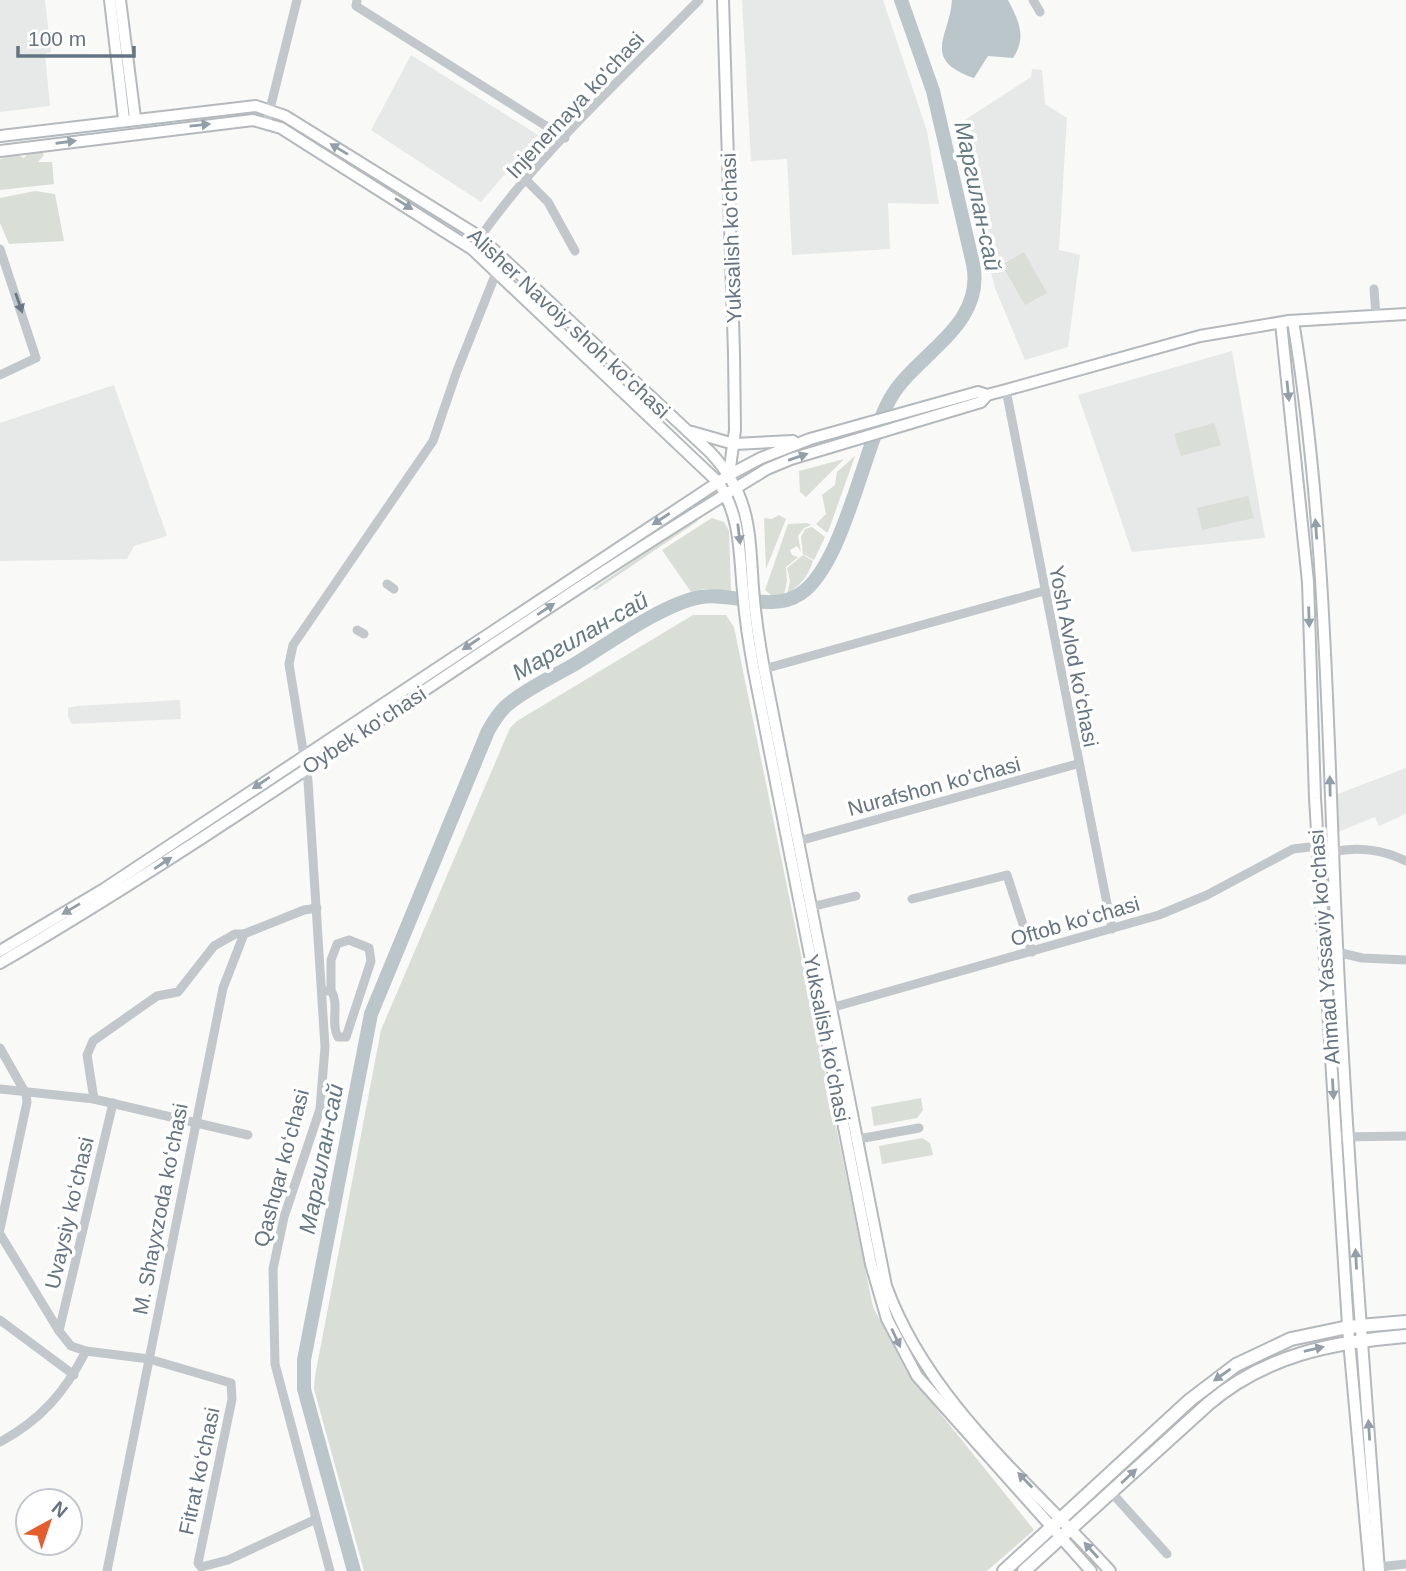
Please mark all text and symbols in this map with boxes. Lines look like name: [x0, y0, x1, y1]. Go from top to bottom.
scale bar: [18, 14, 133, 58]
text: 100 m: [28, 27, 86, 50]
street label: Injenernaya ko'chasi: [502, 27, 648, 183]
one-way arrow: [189, 119, 211, 130]
water label: Маргилан-сай: [949, 119, 1007, 273]
one-way arrow: [55, 136, 77, 147]
one-way arrow: [330, 142, 349, 155]
street label: Yuksalish koʻchasi: [717, 152, 745, 324]
one-way arrow: [395, 198, 414, 211]
street label: Alisher Navoiy shoh koʻchasi: [463, 223, 675, 423]
one-way arrow: [14, 293, 24, 314]
one-way arrow: [1282, 380, 1293, 402]
one-way arrow: [787, 451, 808, 462]
one-way arrow: [651, 513, 671, 526]
one-way arrow: [1310, 518, 1321, 540]
one-way arrow: [733, 523, 744, 545]
street label: Yosh Avlod koʻchasi: [1045, 563, 1103, 749]
water label: Маргилан-сай: [508, 587, 653, 685]
one-way arrow: [537, 603, 556, 616]
one-way arrow: [1303, 606, 1314, 628]
one-way arrow: [462, 637, 480, 651]
street label: Oybek ko‘chasi: [298, 682, 430, 778]
street label: Nurafshon ko'chasi: [845, 752, 1023, 820]
one-way arrow: [1324, 775, 1336, 797]
one-way arrow: [252, 776, 270, 790]
street label: Ahmad Yassaviy ko'chasi: [1304, 829, 1344, 1065]
one-way arrow: [154, 856, 172, 870]
street label: Oftob koʻchasi: [1008, 892, 1142, 950]
one-way arrow: [62, 902, 81, 915]
street label: Yuksalish koʻchasi: [799, 952, 855, 1124]
one-way arrow: [1328, 1078, 1339, 1100]
water label: Маргилан-сай: [294, 1082, 348, 1236]
street label: Qashqar koʻchasi: [249, 1087, 313, 1249]
street label: M. Shayxzoda koʻchasi: [128, 1101, 192, 1317]
street label: Uvaysiy koʻchasi: [40, 1135, 98, 1291]
one-way arrow: [1350, 1248, 1361, 1270]
one-way arrow: [890, 1328, 902, 1348]
one-way arrow: [1303, 1343, 1325, 1354]
one-way arrow: [1213, 1368, 1231, 1382]
street label: Fitrat koʻchasi: [174, 1405, 224, 1537]
one-way arrow: [1364, 1418, 1375, 1440]
one-way arrow: [1120, 1468, 1138, 1484]
one-way arrow: [1017, 1472, 1033, 1489]
north arrow: [14, 1487, 84, 1557]
text: N: [48, 1497, 72, 1522]
one-way arrow: [1083, 1541, 1099, 1559]

